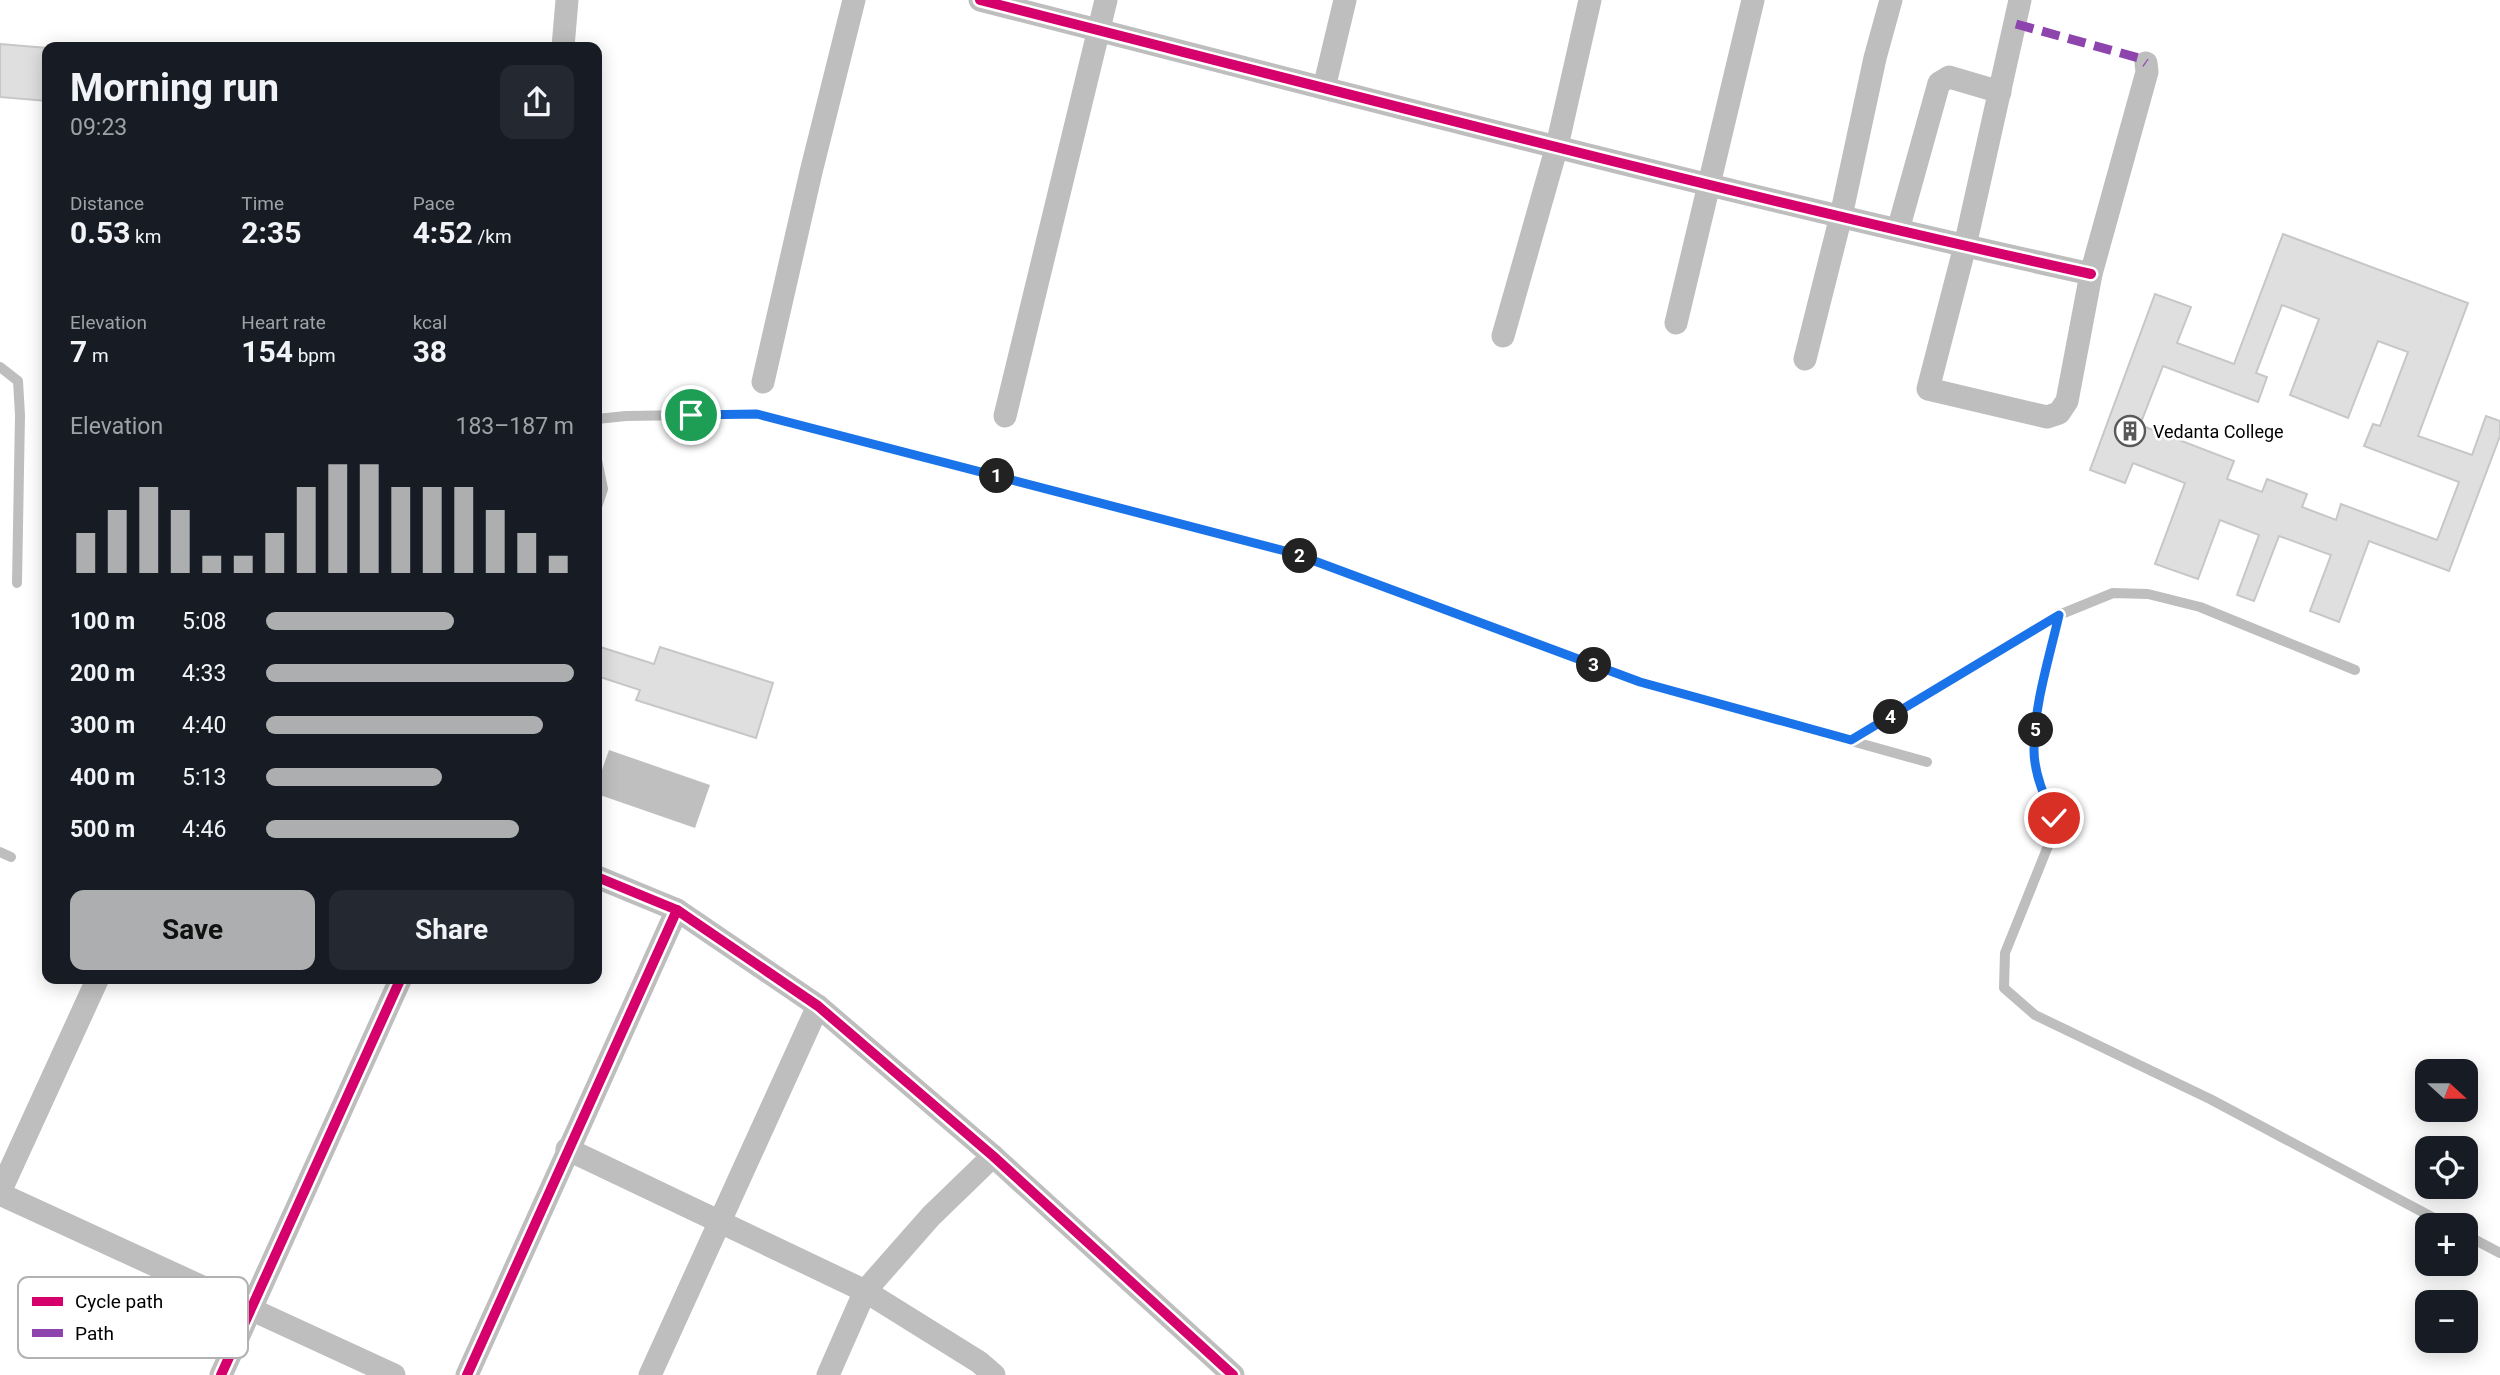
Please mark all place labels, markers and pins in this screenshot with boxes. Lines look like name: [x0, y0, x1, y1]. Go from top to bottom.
pin: [661, 385, 721, 445]
building icon: Vedanta College: [2113, 414, 2147, 448]
place label: Vedanta College: [2153, 421, 2284, 442]
pin: 1: [979, 458, 1014, 494]
pin: 2: [1282, 538, 1318, 574]
pin: 3: [1576, 648, 1612, 682]
pin: 4: [1874, 700, 1909, 734]
pin: 5: [2018, 712, 2054, 748]
pin: [2024, 788, 2084, 848]

